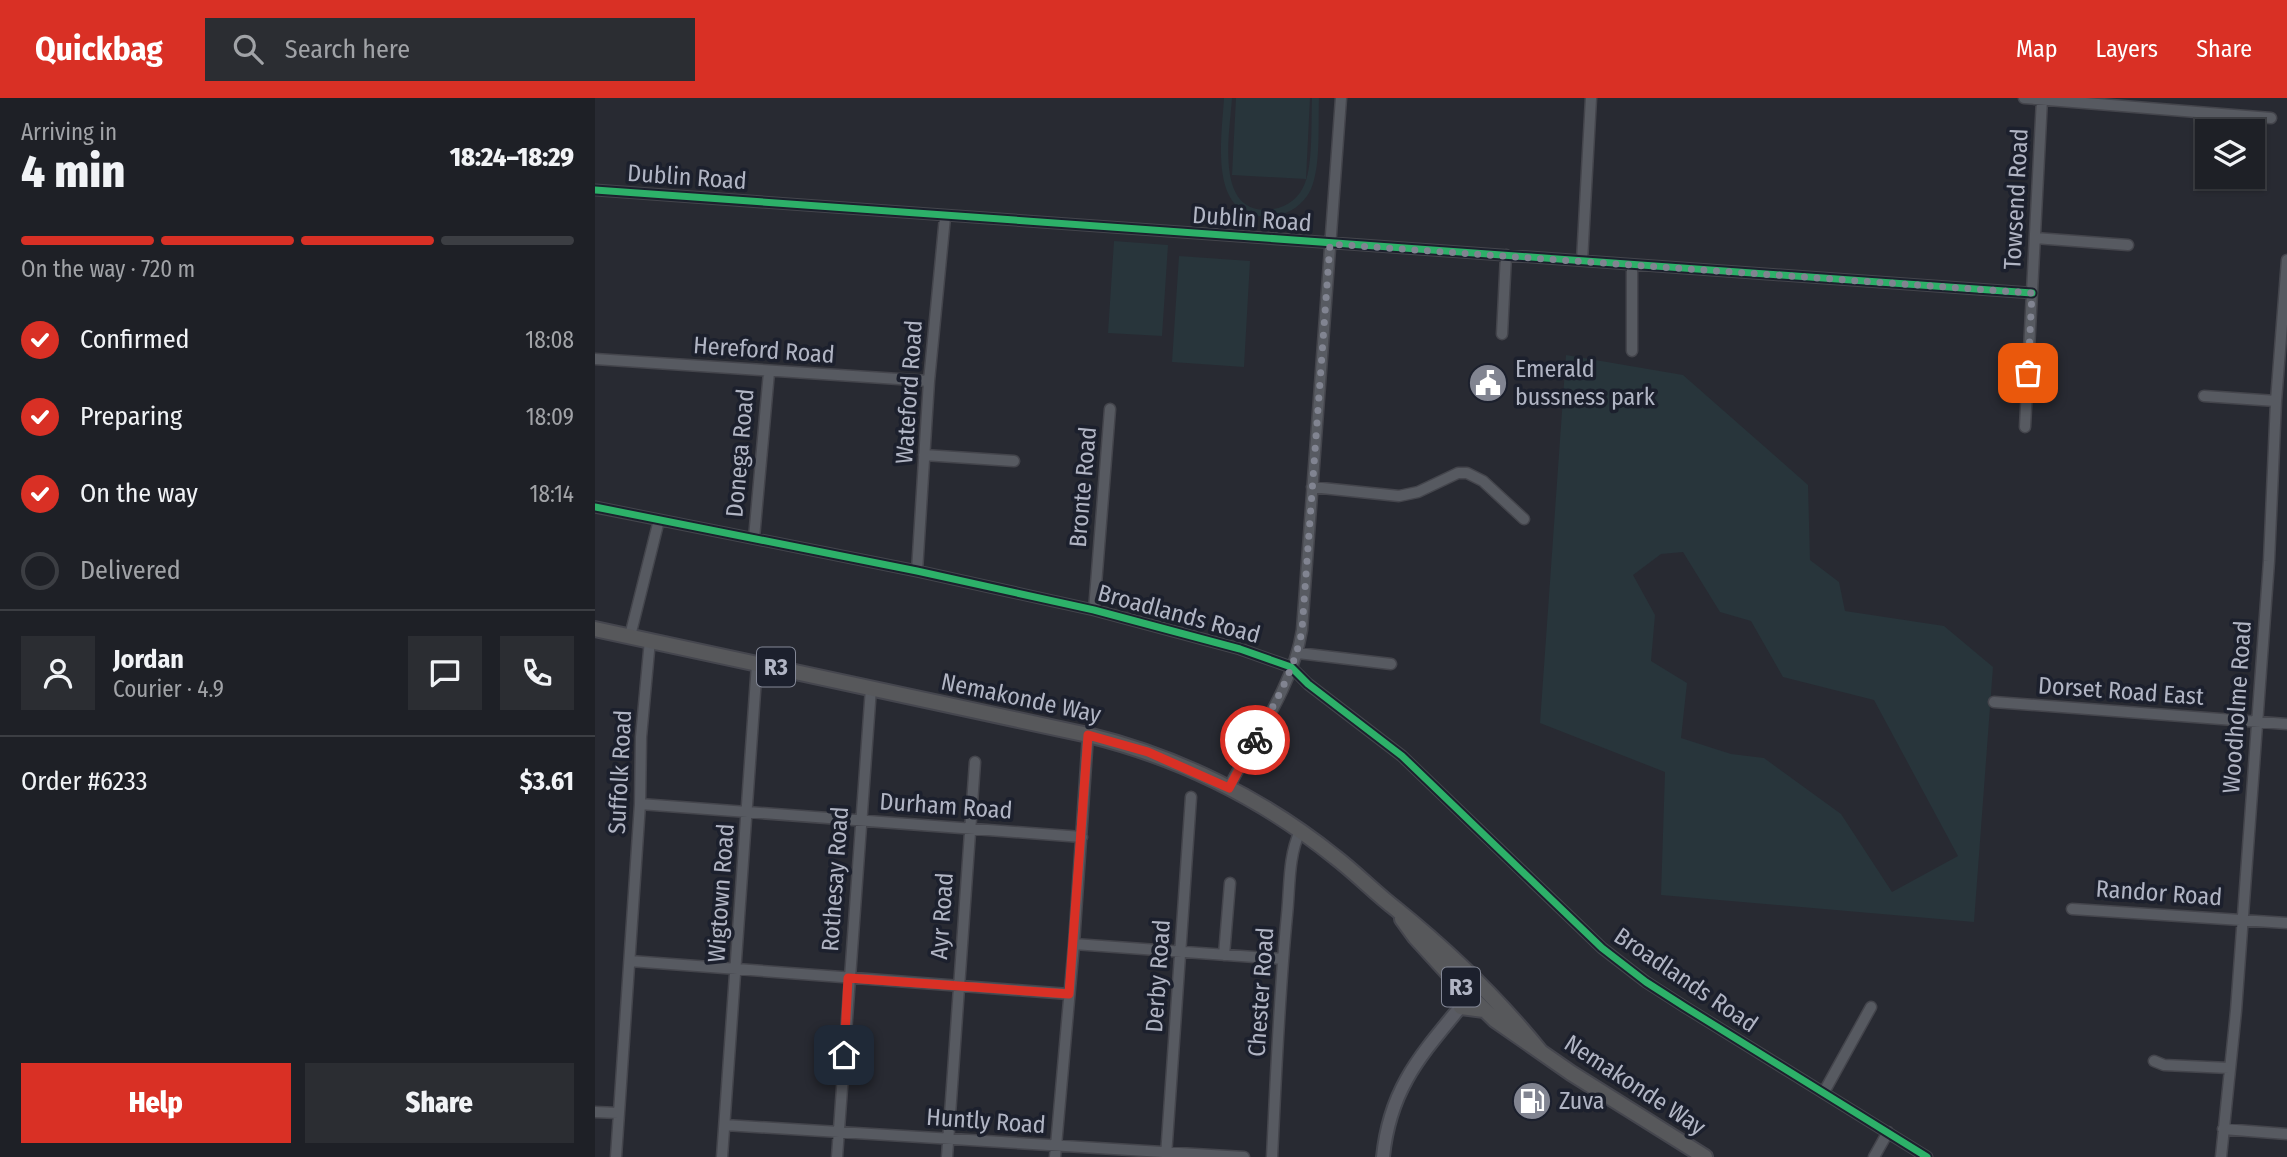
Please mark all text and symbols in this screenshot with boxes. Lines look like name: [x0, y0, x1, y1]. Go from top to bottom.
search box: [205, 18, 695, 81]
text: Quickbag: [35, 29, 163, 69]
icon: search: [229, 30, 267, 68]
text: Search here: [285, 34, 410, 65]
text: Map: [2016, 35, 2058, 63]
text: Layers: [2096, 35, 2158, 63]
text: Share: [2196, 35, 2252, 63]
text: Arriving in: [21, 118, 117, 146]
map controls: [2195, 119, 2265, 189]
button: layers: [2195, 119, 2265, 189]
street label: Towsend Road: [1998, 128, 2034, 270]
text: 18:24–18:29: [450, 142, 574, 173]
text: 4 min: [21, 144, 125, 199]
street label: Dublin Road: [626, 159, 748, 195]
street label: Dublin Road: [1191, 201, 1313, 237]
text: On the way · 720 m: [21, 255, 195, 283]
street label: Wateford Road: [890, 319, 928, 465]
icon: check: [21, 321, 59, 359]
text: Confirmed: [80, 324, 190, 355]
text: 18:08: [525, 326, 574, 354]
street label: Hereford Road: [692, 331, 836, 369]
pin: [1998, 343, 2058, 403]
icon: bag: [2009, 354, 2047, 392]
place label: Emerald bussness park: [1515, 355, 1656, 411]
public building icon: Emerald bussness park: [1467, 362, 1509, 404]
street label: Donega Road: [720, 387, 760, 519]
icon: check: [21, 398, 59, 436]
text: Preparing: [80, 401, 182, 432]
text: 18:09: [526, 403, 574, 431]
street label: Bronte Road: [1064, 426, 1102, 548]
icon: check: [21, 475, 59, 513]
text: On the way: [80, 478, 198, 509]
text: 18:14: [529, 480, 574, 508]
text: Delivered: [80, 555, 181, 586]
street label: Broadlands Road: [1095, 579, 1263, 649]
street label: Woodholme Road: [2217, 620, 2257, 794]
button: person: [21, 636, 95, 710]
button: chat: [408, 636, 482, 710]
button: phone: [500, 636, 574, 710]
text: Jordan: [113, 644, 184, 675]
road number: R3: [757, 648, 795, 687]
street label: Nemakonde Way: [939, 667, 1104, 729]
street label: Dorset Road East: [2037, 671, 2205, 711]
text: Courier · 4.9: [113, 675, 224, 703]
courier: [1220, 705, 1290, 775]
street label: Suffolk Road: [603, 709, 637, 835]
icon: bike: [1236, 721, 1274, 759]
text: Order #6233: [21, 766, 147, 797]
text: $3.61: [520, 766, 574, 797]
street label: Durham Road: [879, 787, 1013, 825]
street label: Rothesay Road: [816, 806, 854, 952]
street label: Wigtown Road: [702, 823, 740, 963]
street label: Ayr Road: [925, 872, 959, 960]
street label: Randor Road: [2095, 875, 2223, 911]
street label: Derby Road: [1140, 919, 1176, 1033]
street label: Broadlands Road: [1609, 922, 1763, 1038]
street label: Chester Road: [1243, 926, 1279, 1058]
road number: R3: [1442, 968, 1480, 1006]
pin: [814, 1025, 874, 1085]
street label: Nemakonde Way: [1559, 1029, 1711, 1141]
icon: home: [825, 1036, 863, 1074]
button: Help: [21, 1063, 291, 1143]
button: Share: [305, 1063, 574, 1143]
fuel station icon: Zuva: [1511, 1080, 1553, 1122]
place label: Zuva: [1559, 1087, 1605, 1115]
street label: Huntly Road: [925, 1103, 1047, 1139]

